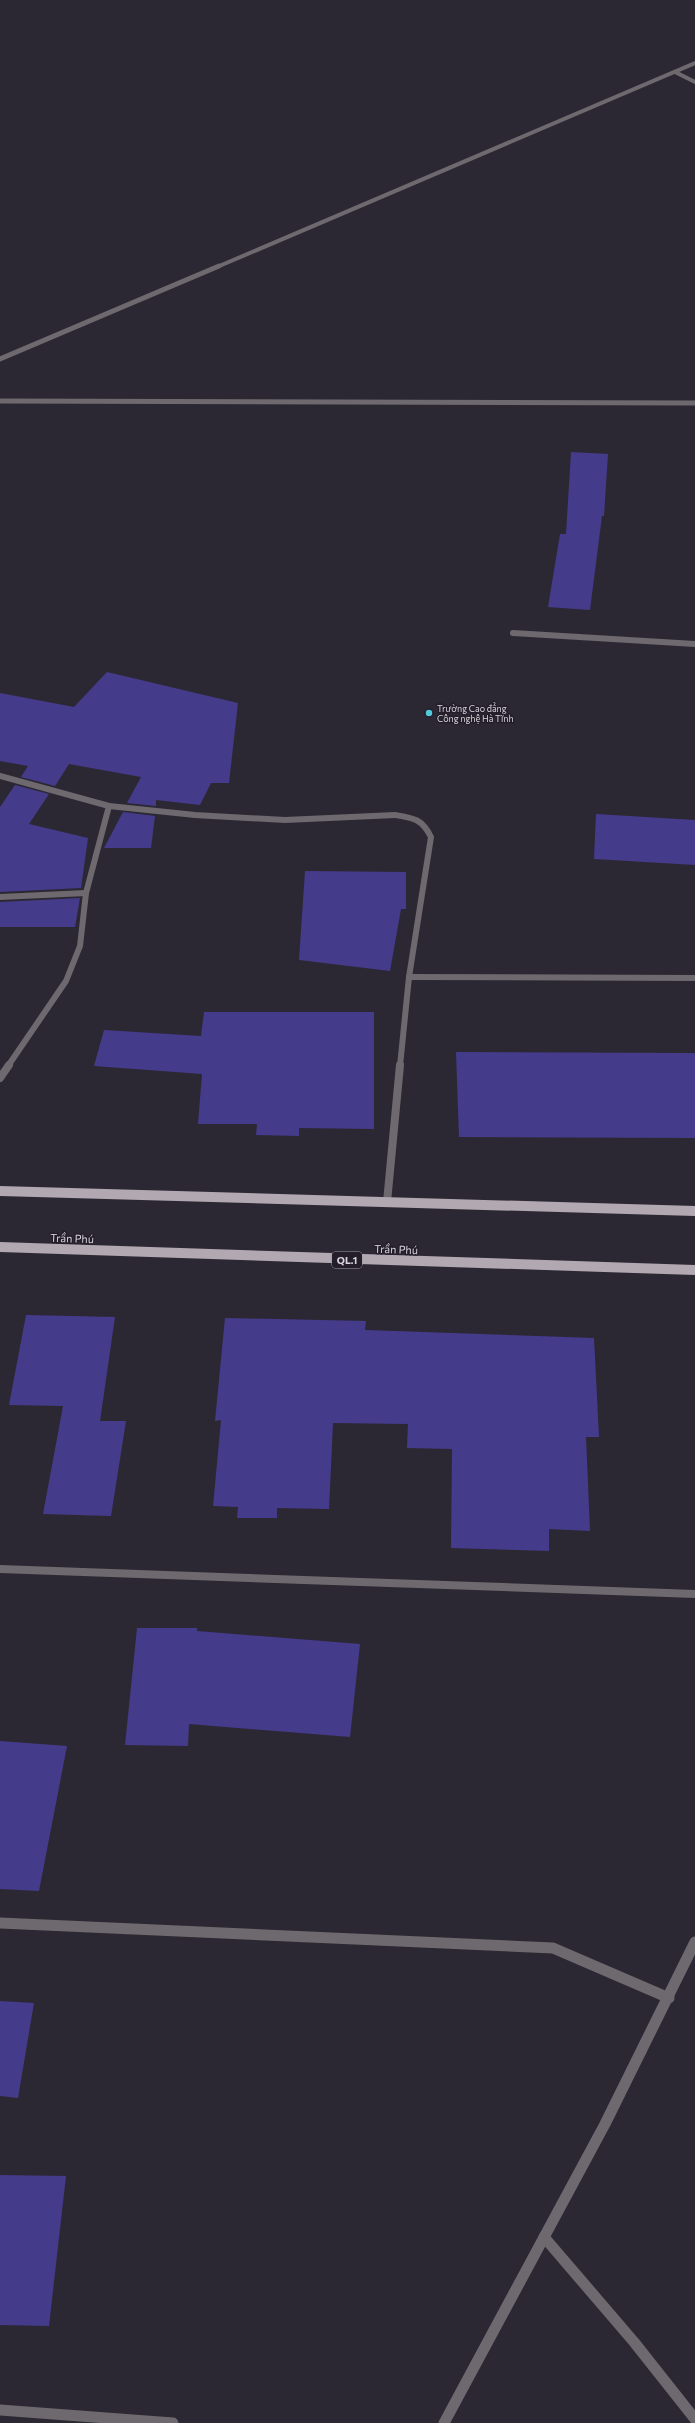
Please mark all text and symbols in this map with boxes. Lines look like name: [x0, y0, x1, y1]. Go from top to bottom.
place label: Trường Cao đẳng Công nghệ Hà Tĩnh: [437, 702, 514, 724]
marker: Trường Cao đẳng Công nghệ Hà Tĩnh: [424, 708, 434, 718]
street label: Trần Phú: [50, 1231, 94, 1245]
street label: Trần Phú: [374, 1242, 418, 1256]
road number: QL.1: [332, 1252, 362, 1268]

